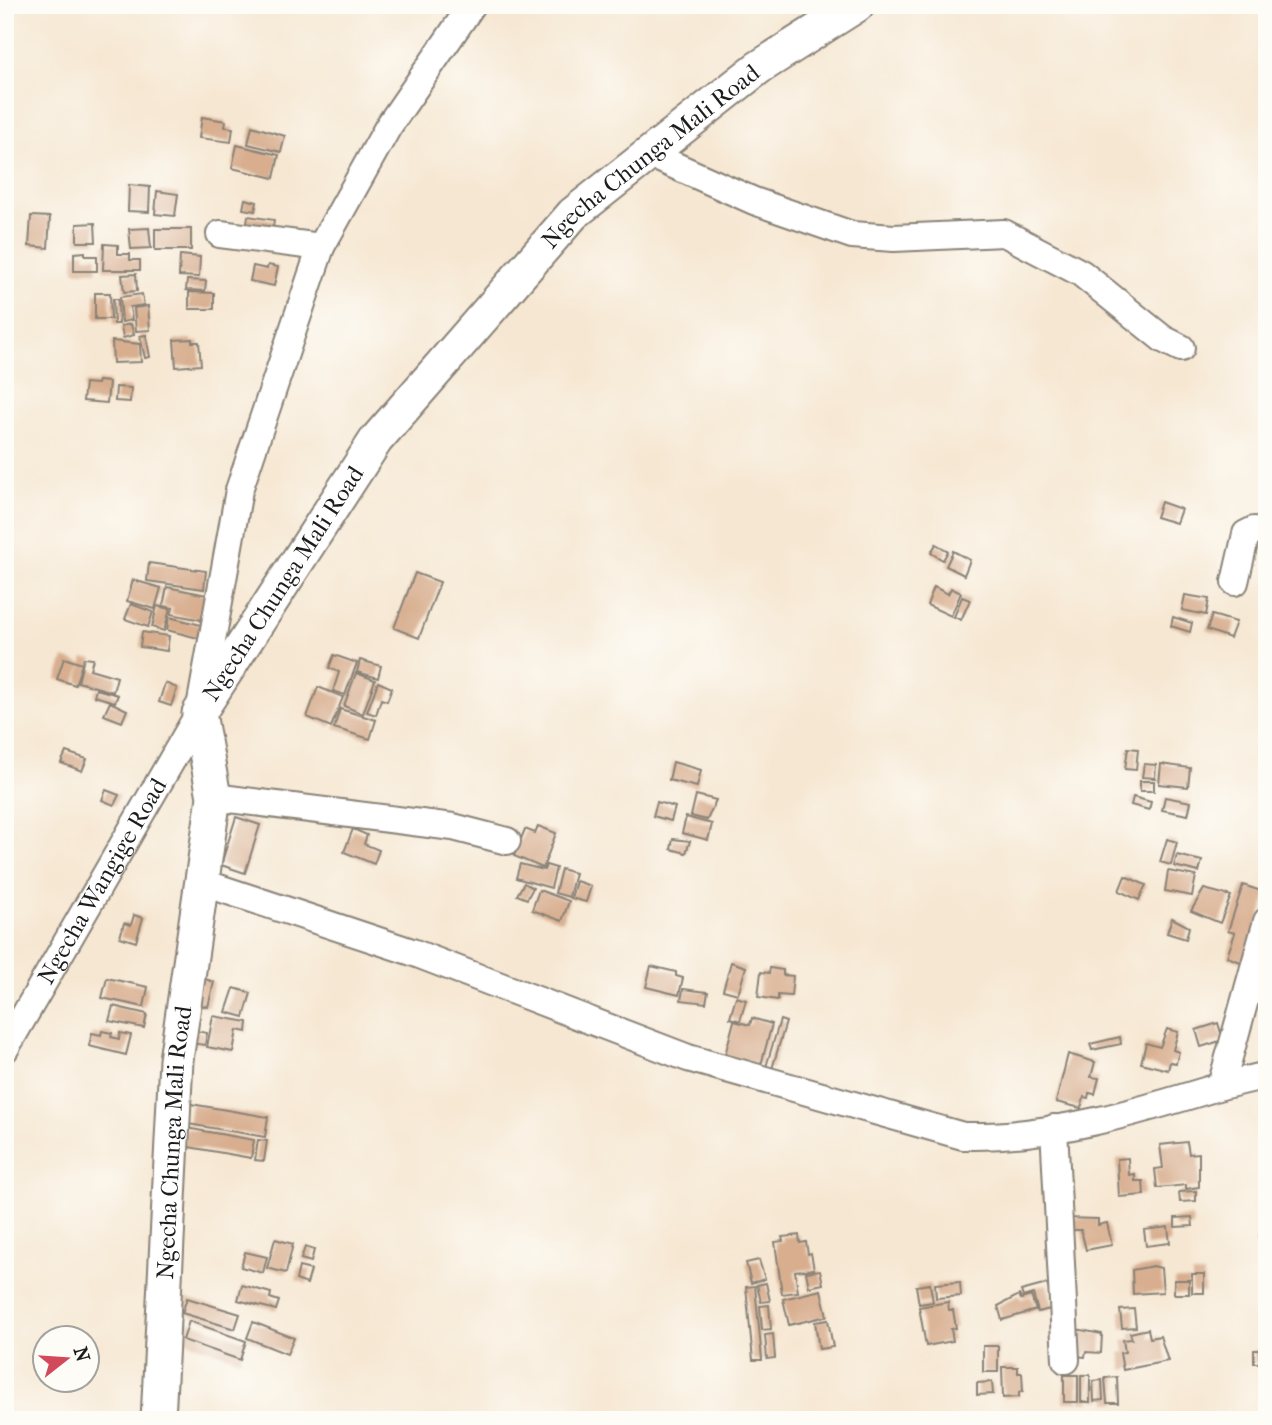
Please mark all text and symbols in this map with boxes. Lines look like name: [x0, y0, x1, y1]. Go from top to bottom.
street label: Ngecha Chunga Mali Road: [536, 58, 766, 254]
street label: Ngecha Chunga Mali Road: [197, 460, 370, 706]
street label: Ngecha Wangige Road: [32, 772, 173, 989]
street label: Ngecha Chunga Mali Road: [151, 1003, 198, 1280]
north arrow: [32, 1324, 102, 1394]
text: N: [69, 1344, 94, 1365]

